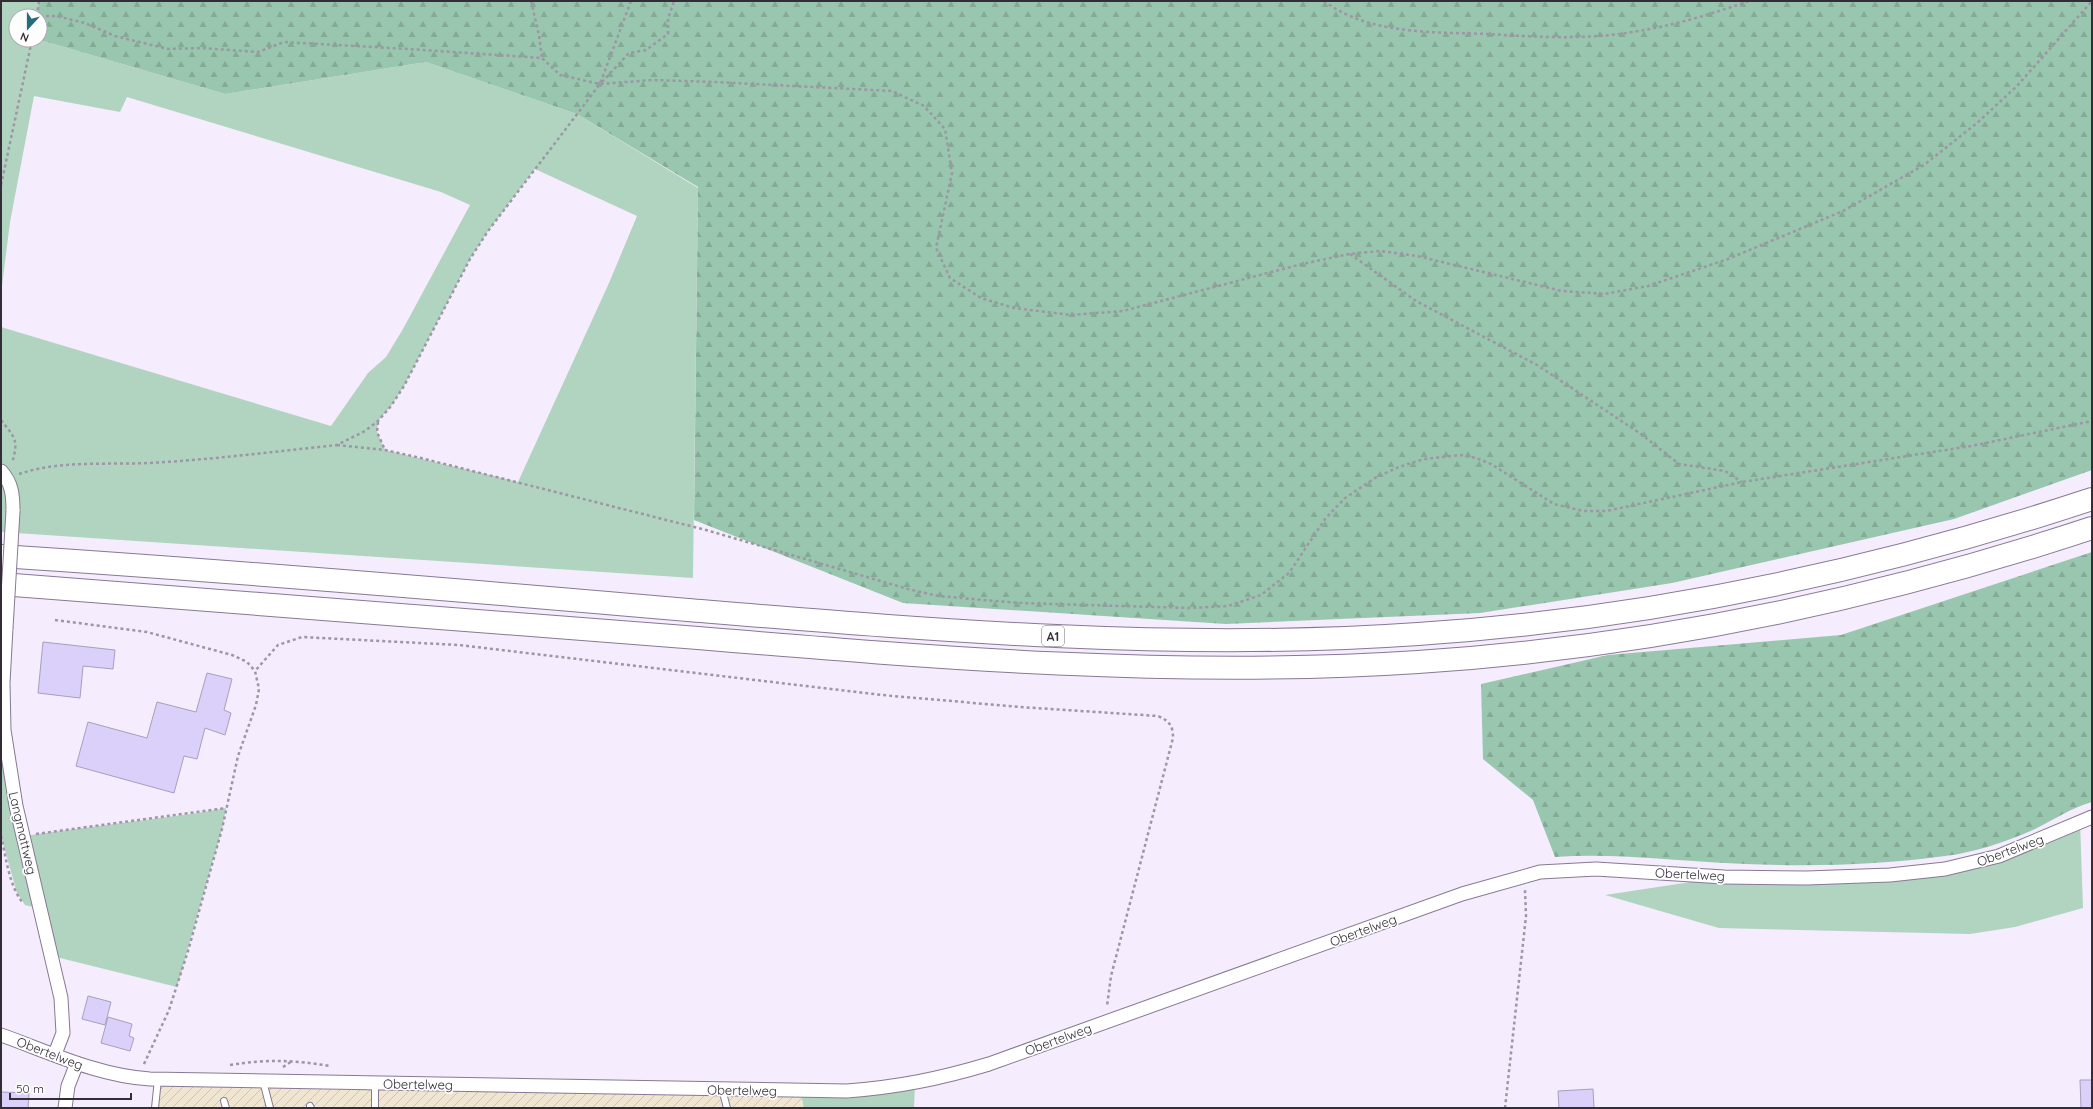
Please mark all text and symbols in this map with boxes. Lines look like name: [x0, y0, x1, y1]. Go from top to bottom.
north arrow: [8, 8, 48, 48]
text: N: [18, 29, 31, 45]
road number: A1: [1042, 626, 1064, 646]
street label: Langmattweg: [6, 790, 40, 876]
street label: Obertelweg: [1974, 831, 2046, 869]
street label: Obertelweg: [1655, 864, 1725, 884]
street label: Obertelweg: [1327, 911, 1399, 949]
street label: Obertelweg: [1022, 1020, 1094, 1058]
street label: Obertelweg: [15, 1033, 85, 1073]
scale bar: [10, 1075, 131, 1101]
street label: Obertelweg: [383, 1075, 453, 1093]
text: 50 m: [16, 1081, 44, 1096]
street label: Obertelweg: [707, 1081, 777, 1099]

